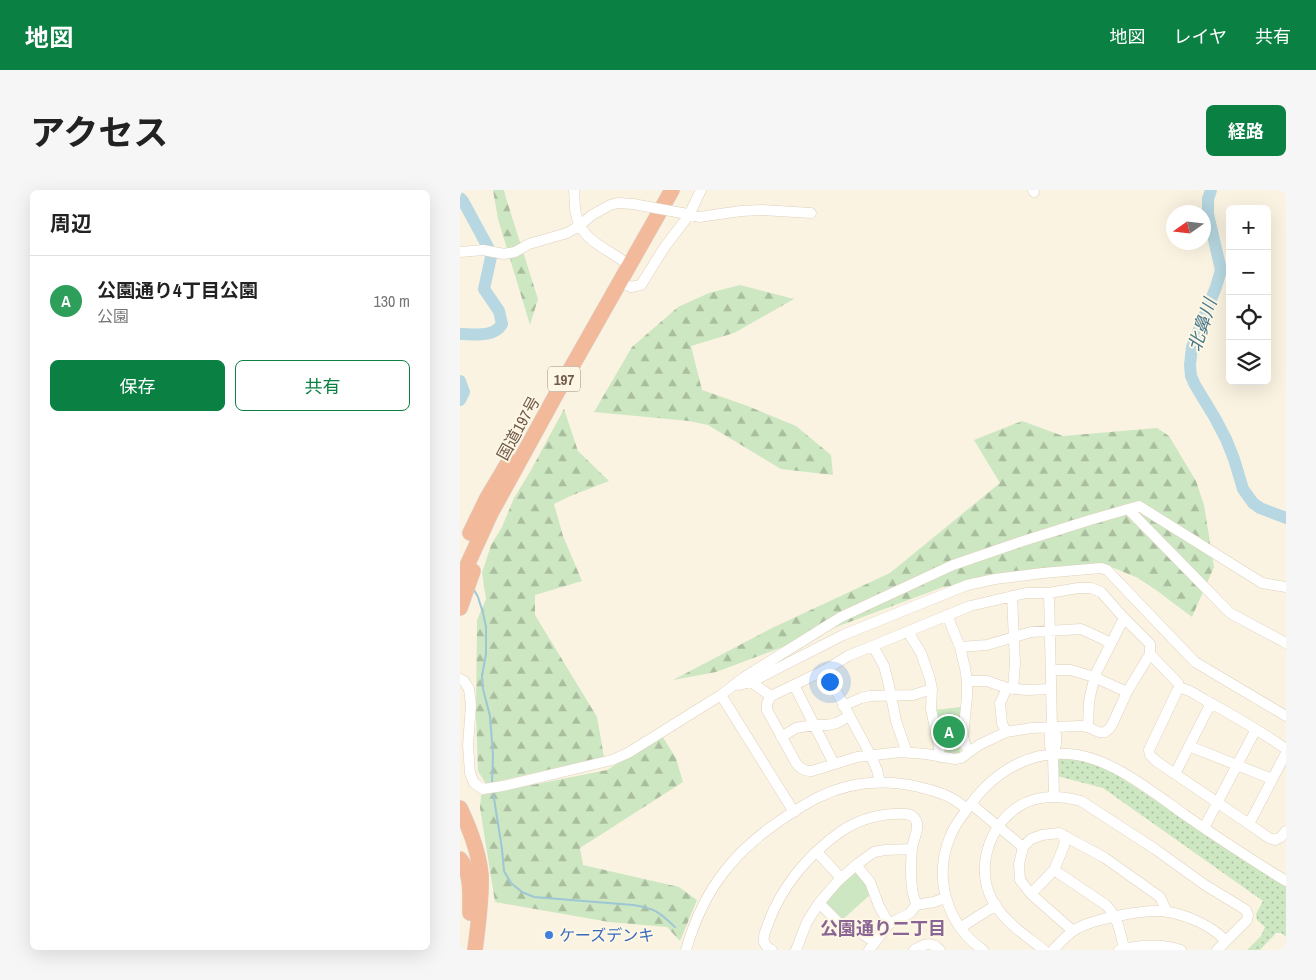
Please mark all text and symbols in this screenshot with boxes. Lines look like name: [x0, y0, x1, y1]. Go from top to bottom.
text: 地図: [25, 21, 73, 53]
text: 地図: [1110, 24, 1146, 49]
text: レイヤ: [1174, 24, 1227, 49]
text: 共有: [1255, 24, 1291, 49]
button: 経路: [1206, 105, 1286, 156]
text: アクセス: [30, 109, 168, 156]
north arrow: [1166, 205, 1211, 250]
map controls: [1226, 205, 1271, 385]
button: +: [1226, 205, 1271, 250]
text: 周辺: [50, 209, 92, 238]
button: −: [1226, 250, 1271, 295]
text: 公園通り4丁目公園: [97, 277, 258, 303]
text: A: [61, 290, 71, 312]
text: 130 m: [374, 290, 410, 312]
water label: 北鼻川: [1182, 294, 1223, 355]
button: locate: [1226, 295, 1271, 340]
text: 公園: [97, 305, 129, 327]
button: layers: [1226, 340, 1271, 385]
button: 保存: [50, 360, 225, 411]
button: 共有: [235, 360, 410, 411]
road number: 197: [548, 366, 580, 392]
street label: 国道197号: [491, 392, 545, 464]
your location: [817, 669, 843, 695]
pin: A: [933, 713, 965, 751]
district label: 公園通り二丁目: [820, 916, 946, 941]
place label: ケーズデンキ: [559, 924, 654, 946]
marker: ケーズデンキ: [543, 929, 555, 941]

